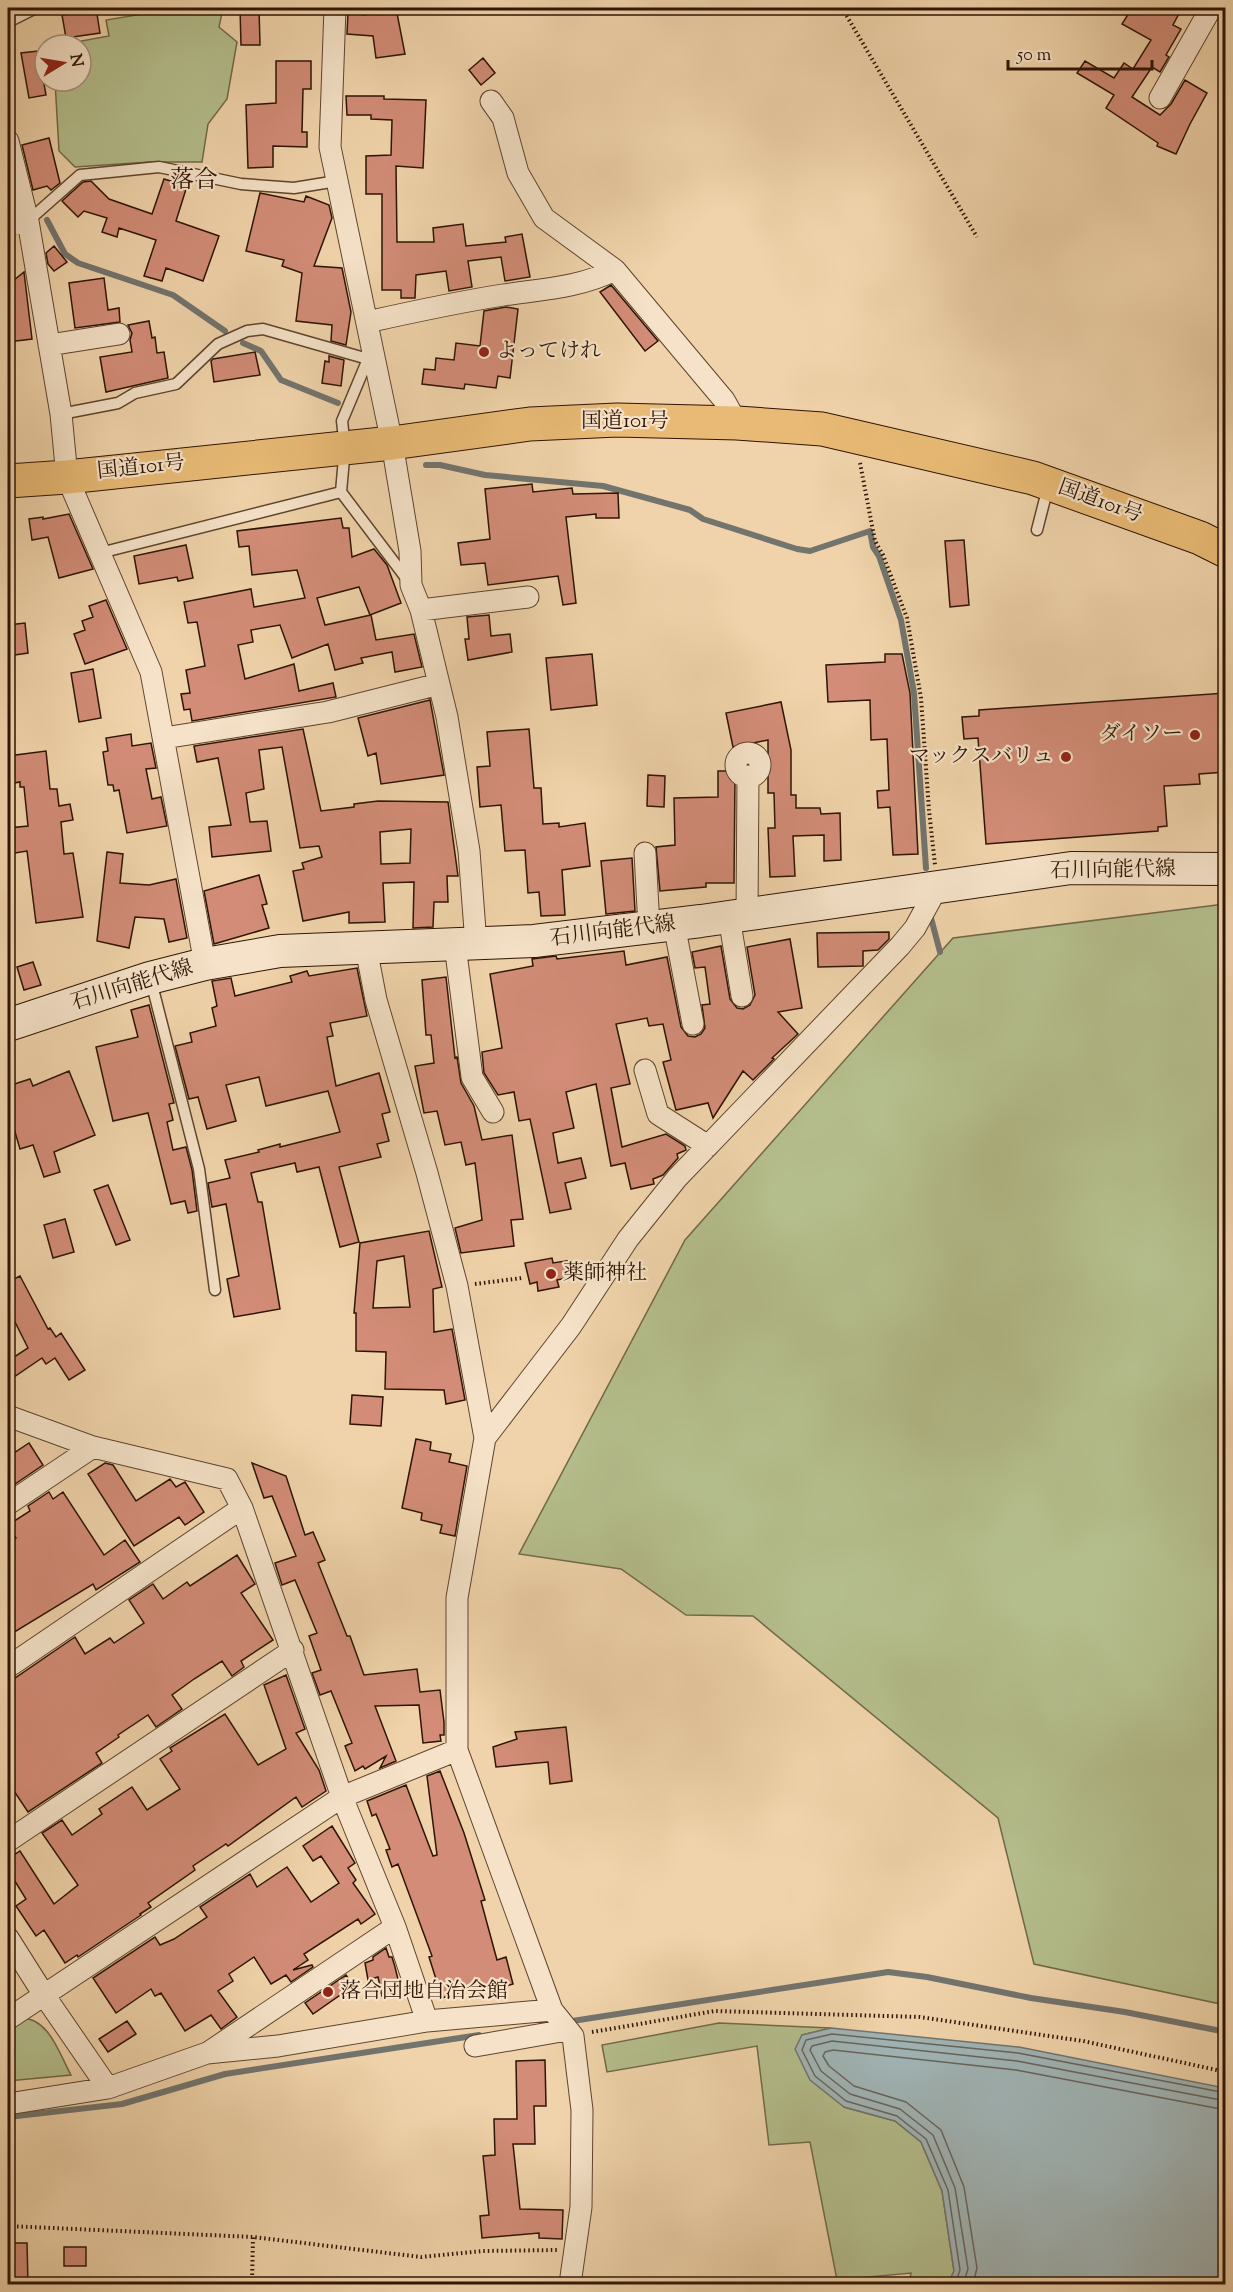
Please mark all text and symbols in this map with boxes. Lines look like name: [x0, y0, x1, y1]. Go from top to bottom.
north arrow: [33, 33, 93, 93]
scale bar: [1008, 33, 1152, 71]
text: 50 m: [1016, 43, 1052, 69]
text: N: [63, 52, 88, 69]
district label: 落合: [170, 164, 218, 198]
place label: よってけれ: [496, 337, 601, 367]
marker: よってけれ: [477, 345, 491, 359]
street label: 国道101号: [581, 407, 669, 437]
street label: 国道101号: [96, 448, 186, 488]
street label: 国道101号: [1054, 473, 1146, 531]
place label: ダイソー: [1099, 720, 1183, 750]
marker: ダイソー: [1188, 728, 1202, 742]
place label: マックスバリュ: [909, 742, 1054, 772]
marker: マックスバリュ: [1059, 750, 1073, 764]
street label: 石川向能代線: [1050, 855, 1176, 887]
street label: 石川向能代線: [549, 909, 677, 955]
street label: 石川向能代線: [67, 953, 197, 1019]
place label: 薬師神社: [563, 1259, 647, 1289]
marker: 薬師神社: [544, 1267, 558, 1281]
place label: 落合団地自治会館: [340, 1977, 508, 2007]
marker: 落合団地自治会館: [321, 1985, 335, 1999]

